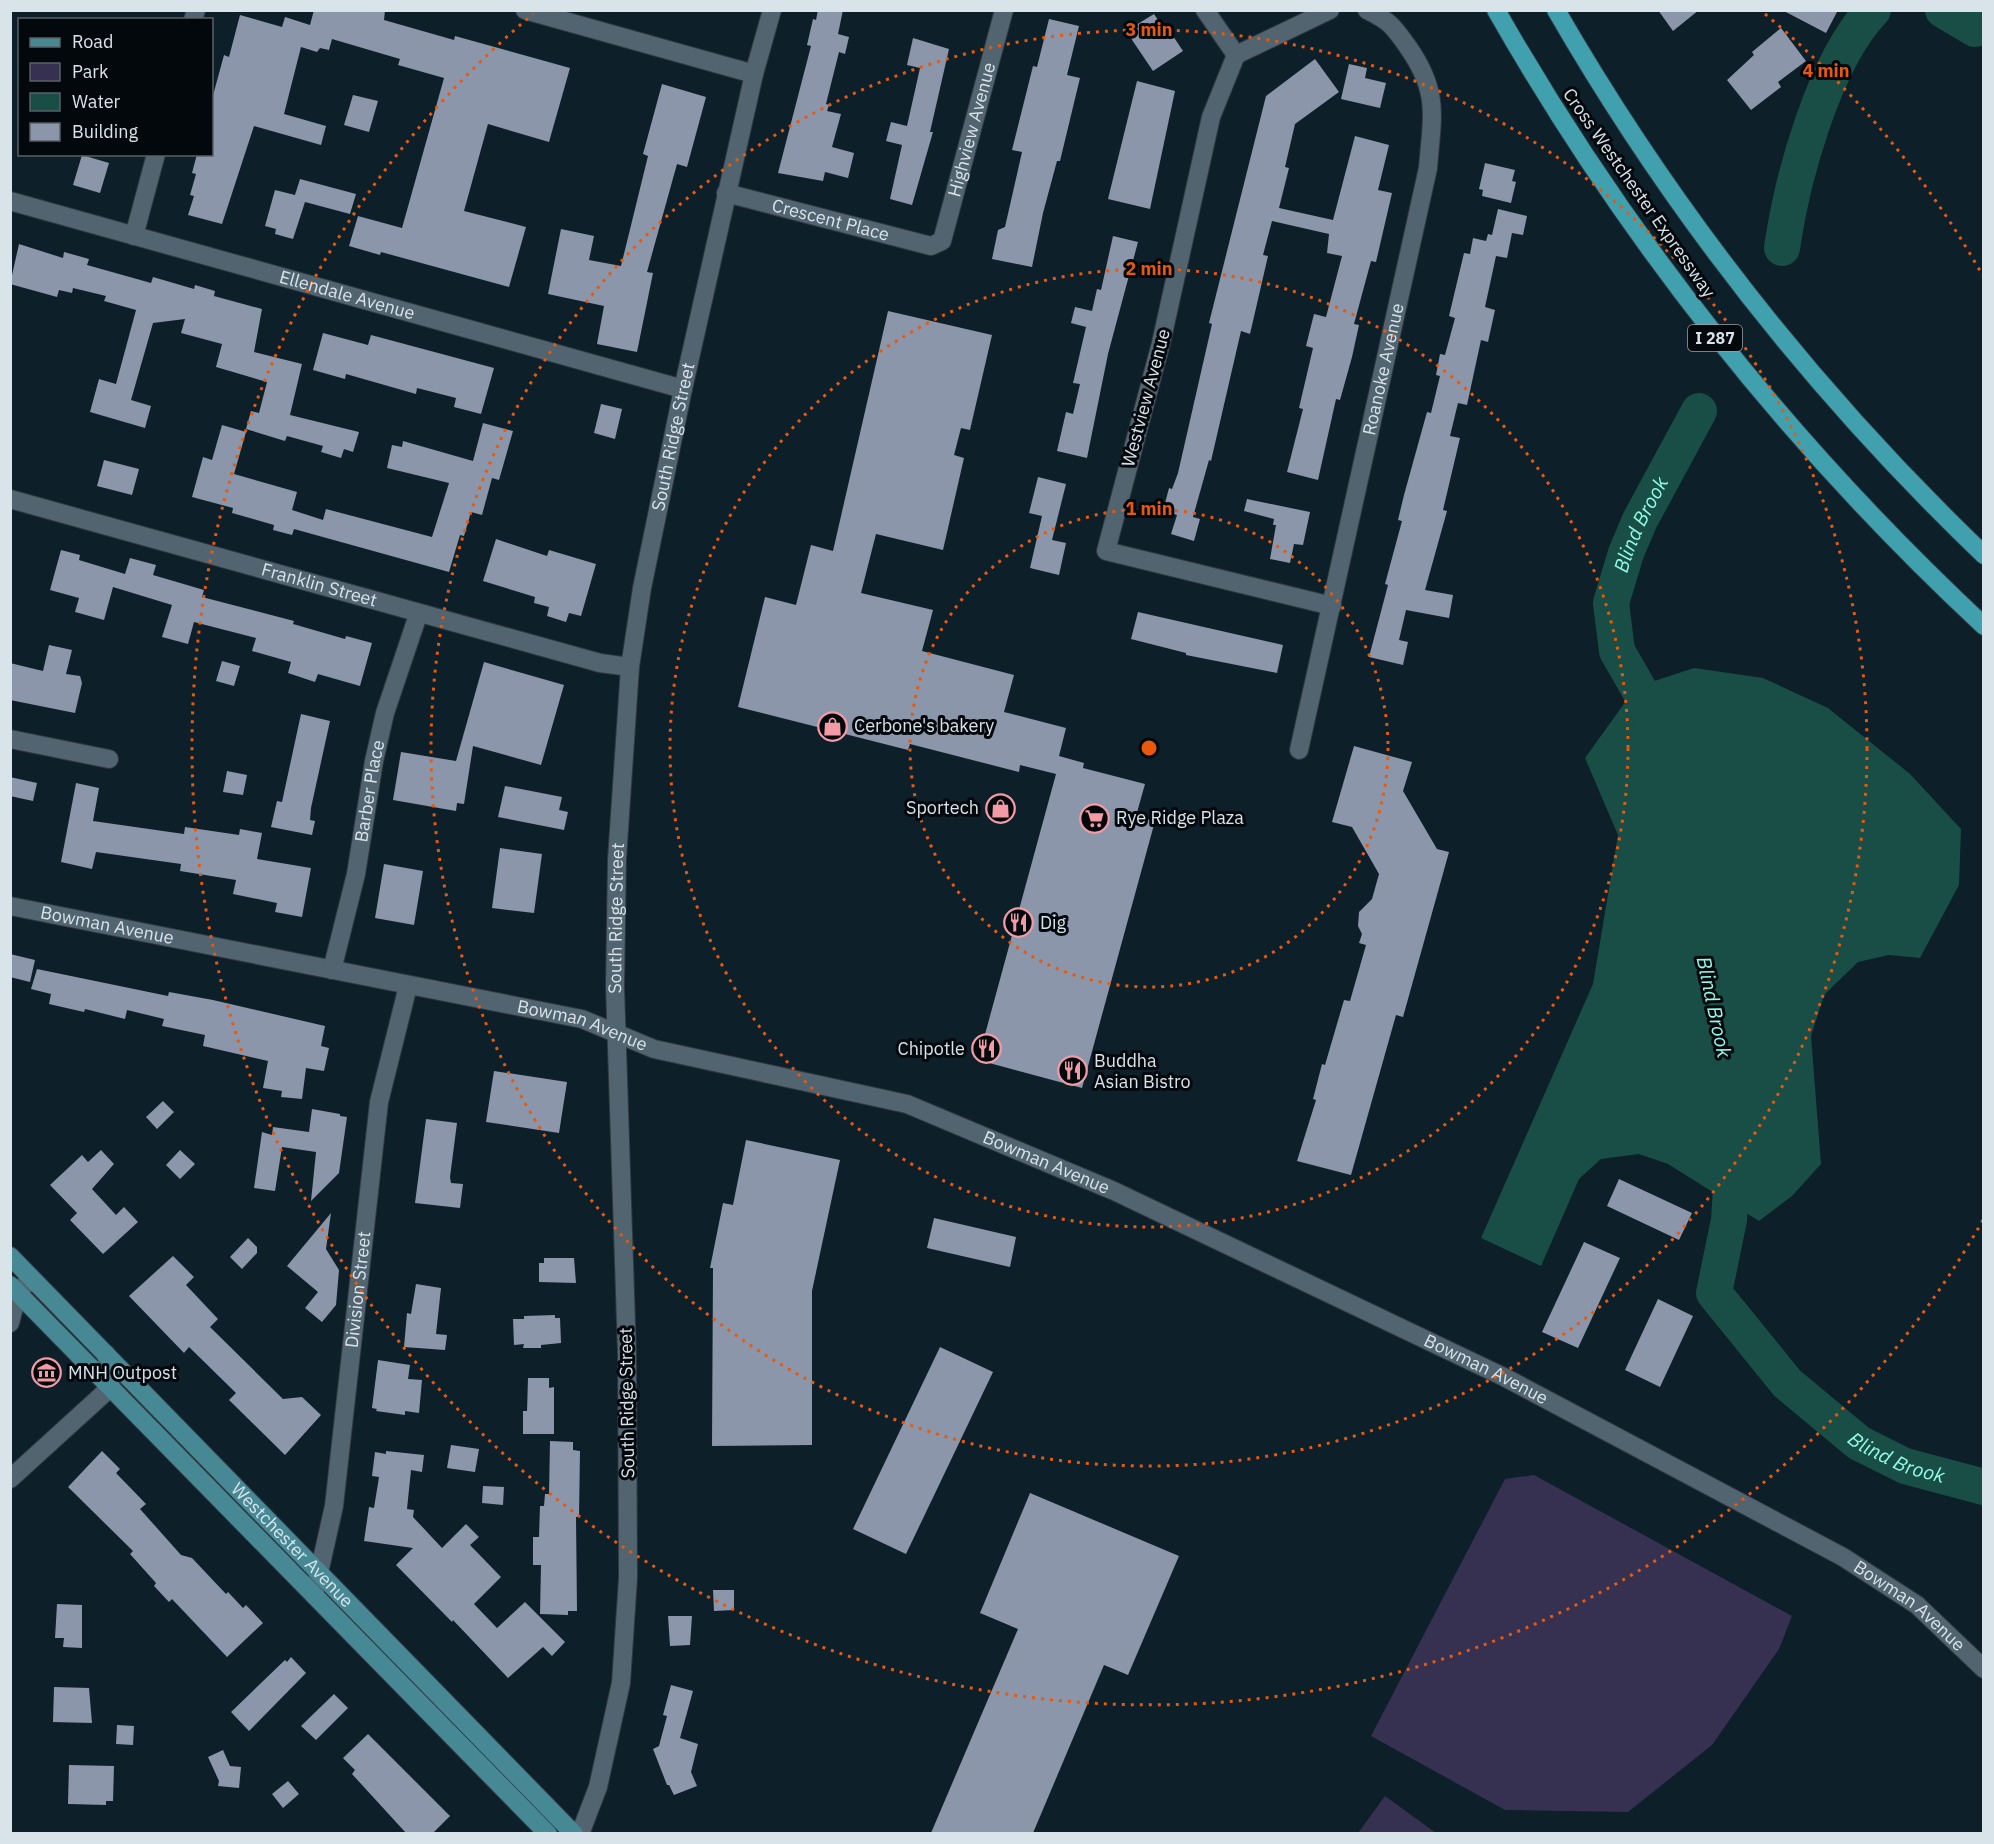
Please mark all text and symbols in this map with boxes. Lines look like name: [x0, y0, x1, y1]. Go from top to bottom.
legend: [18, 18, 213, 156]
text: 3 min: [1125, 18, 1173, 41]
text: Road: [72, 30, 113, 53]
text: 4 min: [1802, 59, 1850, 82]
text: Park: [72, 60, 109, 83]
street label: Highview Avenue: [942, 60, 1000, 199]
street label: Cross Westchester Expressway: [1558, 83, 1721, 302]
text: Water: [72, 90, 121, 113]
text: Building: [72, 120, 139, 143]
street label: Crescent Place: [770, 193, 892, 246]
text: 2 min: [1125, 257, 1173, 280]
street label: Ellendale Avenue: [277, 265, 418, 325]
street label: Roanoke Avenue: [1357, 301, 1409, 437]
road number: I 287: [1688, 325, 1742, 351]
street label: Westview Avenue: [1116, 326, 1175, 469]
street label: South Ridge Street: [646, 360, 700, 513]
water label: Blind Brook: [1607, 471, 1674, 576]
text: 1 min: [1125, 497, 1173, 520]
street label: Franklin Street: [259, 557, 380, 611]
shop icon: Cerbone's bakery: [817, 710, 849, 742]
place label: Cerbone's bakery: [854, 714, 994, 737]
street label: Barber Place: [349, 737, 390, 844]
centre of rings: [1139, 738, 1159, 758]
shop icon: Sportech: [984, 792, 1016, 824]
place label: Sportech: [906, 796, 979, 819]
supermarket icon: Rye Ridge Plaza: [1079, 802, 1111, 834]
place label: Rye Ridge Plaza: [1116, 806, 1244, 829]
street label: South Ridge Street: [603, 842, 629, 994]
street label: Bowman Avenue: [38, 900, 176, 949]
restaurant icon: Dig: [1003, 907, 1035, 939]
place label: Dig: [1040, 911, 1067, 934]
water label: Blind Brook: [1691, 954, 1739, 1061]
street label: Bowman Avenue: [515, 994, 651, 1056]
restaurant icon: Chipotle: [970, 1033, 1002, 1065]
place label: Chipotle: [897, 1037, 965, 1060]
place label: Buddha Asian Bistro: [1094, 1049, 1191, 1093]
restaurant icon: Buddha Asian Bistro: [1057, 1055, 1089, 1087]
street label: Bowman Avenue: [979, 1125, 1113, 1199]
street label: Division Street: [340, 1230, 376, 1349]
street label: South Ridge Street: [614, 1327, 639, 1479]
street label: Bowman Avenue: [1420, 1329, 1552, 1409]
museum icon: MNH Outpost: [31, 1357, 63, 1389]
place label: MNH Outpost: [68, 1361, 177, 1384]
water label: Blind Brook: [1842, 1425, 1949, 1489]
street label: Westchester Avenue: [226, 1478, 359, 1612]
street label: Bowman Avenue: [1849, 1555, 1970, 1656]

